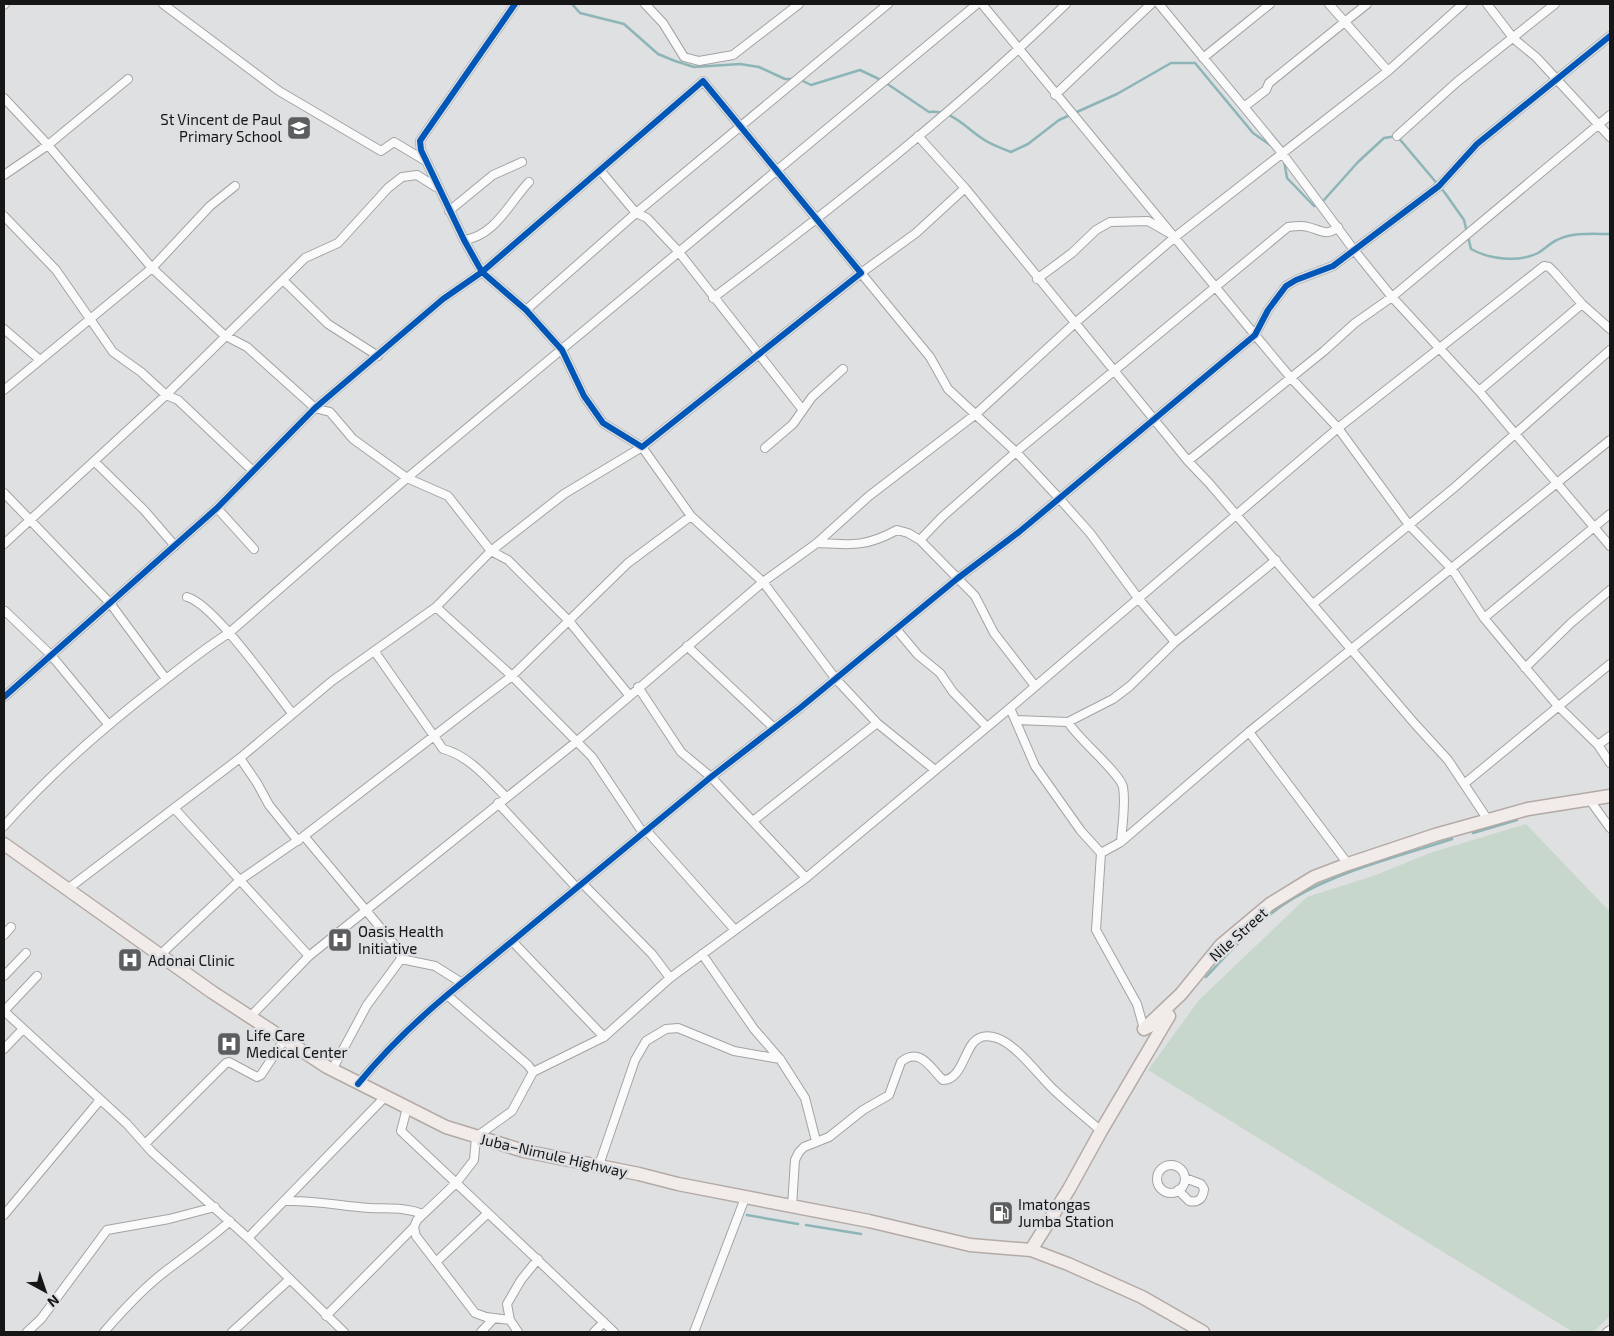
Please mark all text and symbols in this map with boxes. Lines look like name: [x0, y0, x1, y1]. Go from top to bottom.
place label: St Vincent de Paul Primary School: [160, 110, 283, 145]
school or university icon: St Vincent de Paul Primary School: [286, 115, 312, 141]
street label: Nile Street: [1205, 903, 1271, 965]
place label: Oasis Health Initiative: [358, 922, 444, 957]
hospital icon: Oasis Health Initiative: [327, 927, 353, 953]
hospital icon: Adonai Clinic: [117, 947, 143, 973]
place label: Adonai Clinic: [148, 951, 235, 969]
place label: Life Care Medical Center: [246, 1026, 348, 1061]
hospital icon: Life Care Medical Center: [216, 1031, 242, 1057]
street label: Juba–Nimule Highway: [479, 1129, 629, 1181]
place label: Imatongas Jumba Station: [1018, 1195, 1114, 1230]
fuel station icon: Imatongas Jumba Station: [988, 1200, 1014, 1226]
north arrow: [20, 1266, 70, 1316]
text: N: [44, 1292, 63, 1311]

